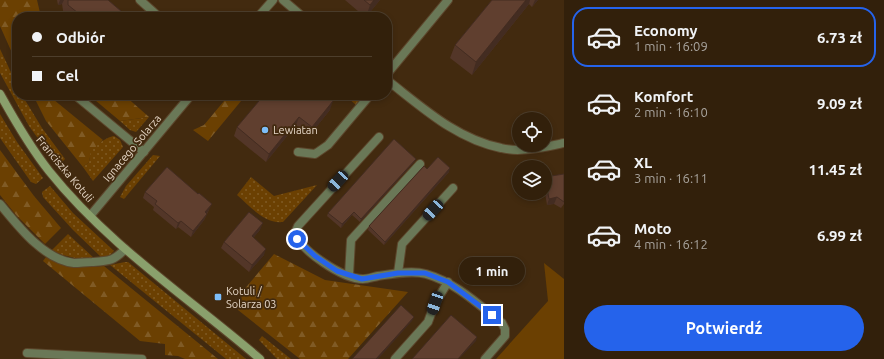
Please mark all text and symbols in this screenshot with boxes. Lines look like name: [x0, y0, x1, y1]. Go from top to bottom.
icon: car: [586, 19, 622, 55]
text: Economy: [634, 22, 698, 39]
text: Odbiór: [56, 29, 105, 46]
text: 6.73 zł: [817, 29, 862, 46]
text: 1 min · 16:09: [634, 39, 708, 53]
text: Cel: [56, 67, 79, 84]
icon: car: [586, 85, 622, 121]
text: Komfort: [634, 88, 693, 105]
text: 9.09 zł: [817, 95, 862, 112]
text: 2 min · 16:10: [634, 105, 708, 119]
street label: Ignacego Solarza: [101, 112, 163, 184]
map controls: [512, 112, 552, 200]
button: locate: [512, 112, 552, 152]
place label: Lewiatan: [273, 124, 318, 136]
marker: Lewiatan: [260, 125, 270, 135]
street label: Franciszka Kotuli: [34, 134, 96, 204]
icon: car: [586, 151, 622, 187]
text: XL: [634, 154, 652, 171]
button: layers: [512, 160, 552, 200]
text: 11.45 zł: [808, 161, 862, 178]
car: [325, 168, 351, 194]
text: 3 min · 16:11: [634, 171, 708, 185]
car: [420, 197, 446, 223]
icon: car: [586, 217, 622, 253]
text: Moto: [634, 220, 672, 237]
text: 6.99 zł: [817, 227, 862, 244]
route start: [288, 230, 306, 248]
text: 4 min · 16:12: [634, 237, 708, 251]
callout: 1 min: [459, 257, 525, 285]
text: 1 min: [476, 264, 508, 278]
place label: Kotuli / Solarza 03: [226, 285, 277, 310]
car: [425, 290, 445, 316]
marker: Kotuli / Solarza 03: [213, 292, 223, 302]
button: Potwierdź: [584, 305, 864, 351]
route end: [483, 306, 501, 324]

